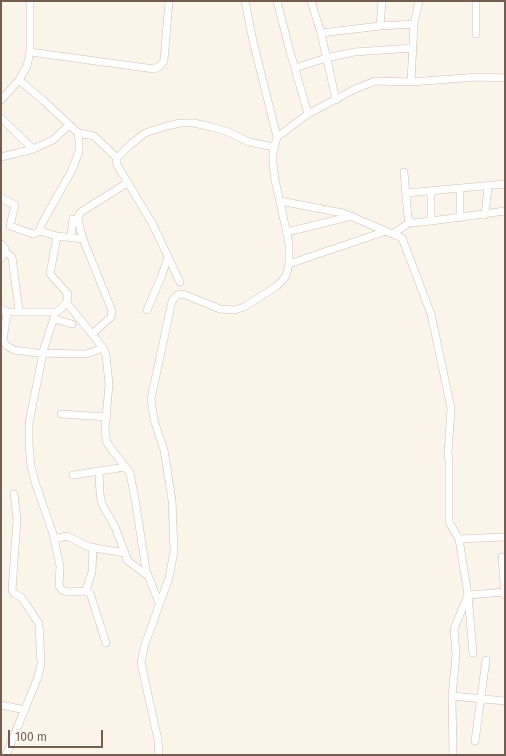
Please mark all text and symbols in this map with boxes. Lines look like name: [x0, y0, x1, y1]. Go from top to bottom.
scale bar: [10, 722, 105, 748]
text: 100 m: [15, 730, 47, 744]

